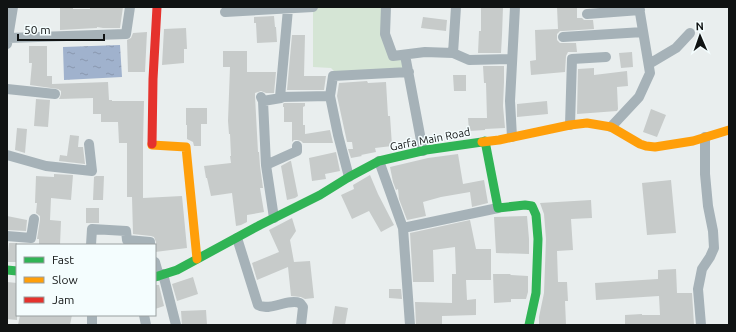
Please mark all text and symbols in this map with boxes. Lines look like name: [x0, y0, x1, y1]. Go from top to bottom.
scale bar: [18, 16, 104, 42]
north arrow: [680, 16, 720, 56]
text: N: [695, 20, 704, 32]
text: 50 m: [24, 23, 51, 36]
street label: Garfa Main Road: [389, 125, 471, 153]
legend: [16, 244, 156, 316]
text: Fast: [52, 253, 74, 266]
text: Slow: [52, 273, 78, 286]
text: Jam: [52, 293, 74, 306]

